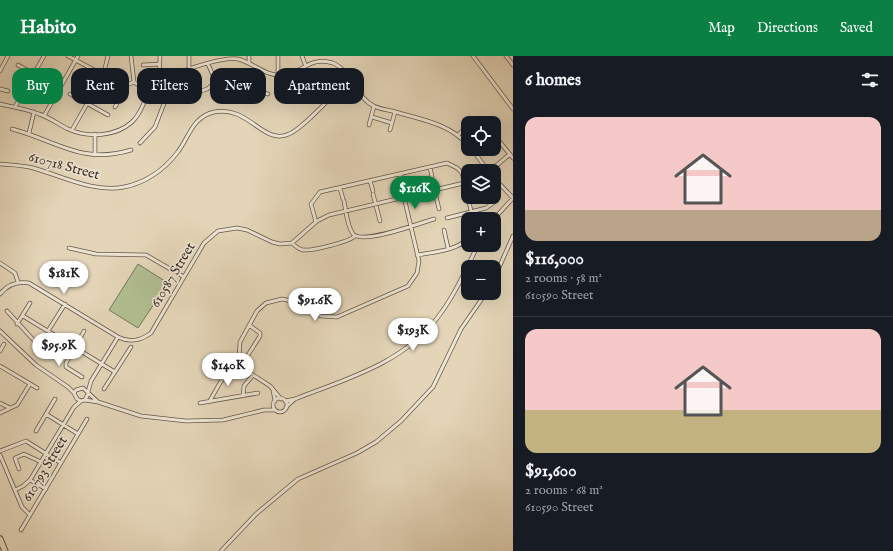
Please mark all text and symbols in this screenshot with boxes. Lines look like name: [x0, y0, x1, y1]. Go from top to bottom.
text: Habito: [20, 16, 76, 40]
text: Map: [708, 19, 735, 37]
text: Directions: [757, 19, 818, 37]
text: Saved: [840, 19, 873, 37]
chip: Buy: [12, 68, 63, 104]
chip: Rent: [71, 68, 129, 104]
chip: Filters: [137, 68, 202, 104]
chip: New: [210, 68, 266, 104]
chip: Apartment: [274, 68, 364, 104]
icon: filters: [859, 69, 881, 91]
text: 6 homes: [525, 70, 581, 91]
map controls: [461, 116, 501, 300]
button: locate: [461, 116, 501, 156]
icon: home: [667, 143, 739, 215]
street label: 610718 Street: [26, 148, 102, 184]
button: layers: [461, 164, 501, 204]
pin: $116K: [387, 176, 443, 210]
text: $116K: [399, 180, 431, 197]
button: +: [461, 212, 501, 252]
street label: 610587 Street: [147, 239, 200, 311]
text: $116,000: [525, 249, 584, 270]
button: −: [461, 260, 501, 300]
pin: $181K: [36, 261, 92, 295]
text: $181K: [48, 265, 80, 282]
text: 2 rooms · 58 m²: [525, 270, 602, 287]
text: 610590 Street: [525, 287, 593, 304]
pin: $91.6K: [282, 288, 348, 322]
text: $91.6K: [297, 292, 333, 309]
pin: $193K: [385, 318, 441, 352]
text: $193K: [397, 322, 429, 339]
pin: $95.9K: [26, 333, 92, 367]
text: $95.9K: [41, 337, 77, 354]
pin: $140K: [200, 353, 256, 387]
icon: home: [667, 355, 739, 427]
text: $140K: [211, 357, 245, 374]
street label: 610793 Street: [18, 433, 72, 505]
text: $91,600: [525, 461, 577, 482]
text: 2 rooms · 68 m²: [525, 482, 603, 499]
text: 610590 Street: [525, 499, 593, 516]

